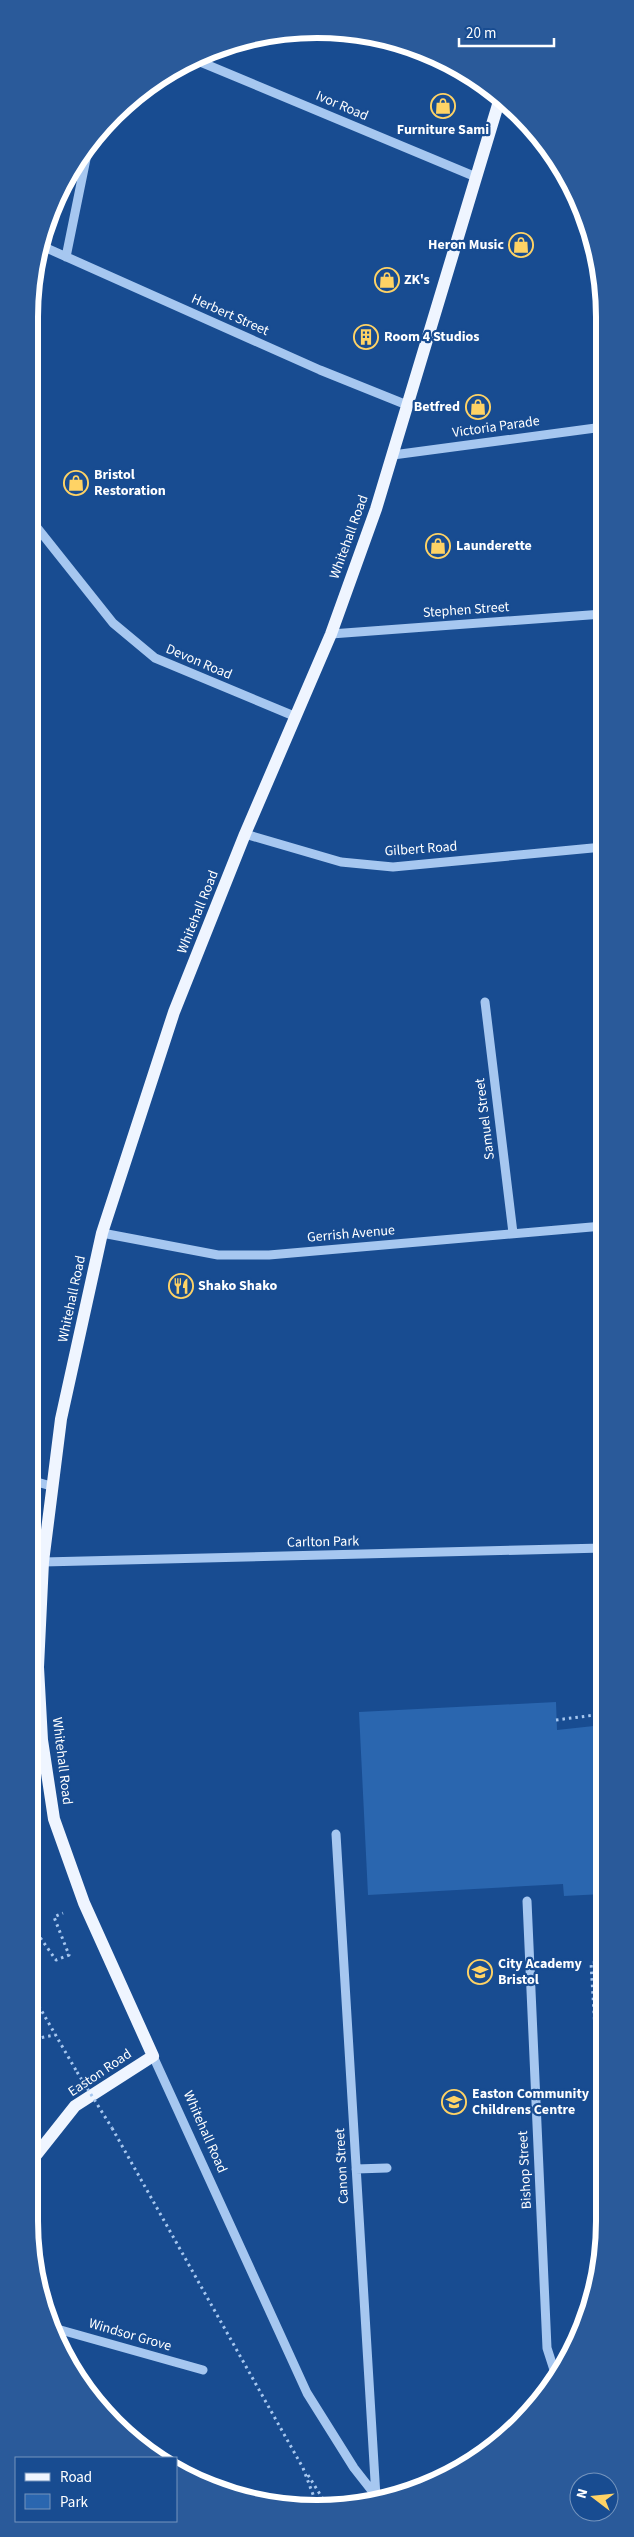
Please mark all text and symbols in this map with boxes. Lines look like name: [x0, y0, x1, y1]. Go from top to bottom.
scale bar: [459, 15, 554, 47]
text: 20 m: [466, 23, 496, 44]
street label: Ivor Road: [313, 86, 371, 126]
shop icon: Furniture Sami: [430, 93, 456, 119]
place label: Furniture Sami: [397, 120, 489, 140]
shop icon: Heron Music: [508, 232, 534, 258]
place label: Heron Music: [428, 235, 504, 255]
shop icon: ZK's: [374, 267, 400, 293]
place label: ZK's: [404, 270, 430, 290]
street label: Herbert Street: [188, 289, 272, 341]
building icon: Room 4 Studios: [353, 324, 379, 350]
place label: Room 4 Studios: [384, 327, 479, 347]
shop icon: Betfred: [465, 394, 491, 420]
place label: Betfred: [414, 397, 460, 417]
street label: Victoria Parade: [451, 411, 541, 443]
place label: Bristol Restoration: [94, 465, 166, 501]
shop icon: Bristol Restoration: [63, 470, 89, 496]
street label: Whitehall Road: [325, 492, 373, 582]
shop icon: Launderette: [425, 533, 451, 559]
place label: Launderette: [456, 536, 532, 556]
street label: Stephen Street: [422, 597, 510, 623]
street label: Devon Road: [163, 639, 235, 685]
street label: Gilbert Road: [384, 836, 458, 862]
street label: Whitehall Road: [172, 867, 224, 957]
street label: Samuel Street: [470, 1077, 500, 1161]
street label: Gerrish Avenue: [306, 1220, 396, 1248]
street label: Whitehall Road: [53, 1254, 91, 1344]
restaurant icon: Shako Shako: [168, 1273, 194, 1299]
place label: Shako Shako: [198, 1276, 277, 1296]
street label: Carlton Park: [287, 1531, 359, 1553]
street label: Whitehall Road: [47, 1716, 77, 1806]
place label: City Academy Bristol: [498, 1954, 583, 1990]
school or university icon: City Academy Bristol: [467, 1959, 493, 1985]
street label: Easton Road: [64, 2044, 136, 2102]
place label: Easton Community Childrens Centre: [472, 2084, 590, 2120]
street label: Whitehall Road: [178, 2088, 232, 2176]
school or university icon: Easton Community Childrens Centre: [441, 2089, 467, 2115]
street label: Canon Street: [330, 2127, 354, 2204]
street label: Bishop Street: [513, 2130, 537, 2210]
street label: Windsor Grove: [86, 2314, 174, 2356]
legend: [15, 2457, 178, 2522]
text: Road: [60, 2467, 92, 2488]
north arrow: [569, 2472, 619, 2522]
text: N: [572, 2486, 593, 2501]
text: Park: [60, 2492, 89, 2513]

